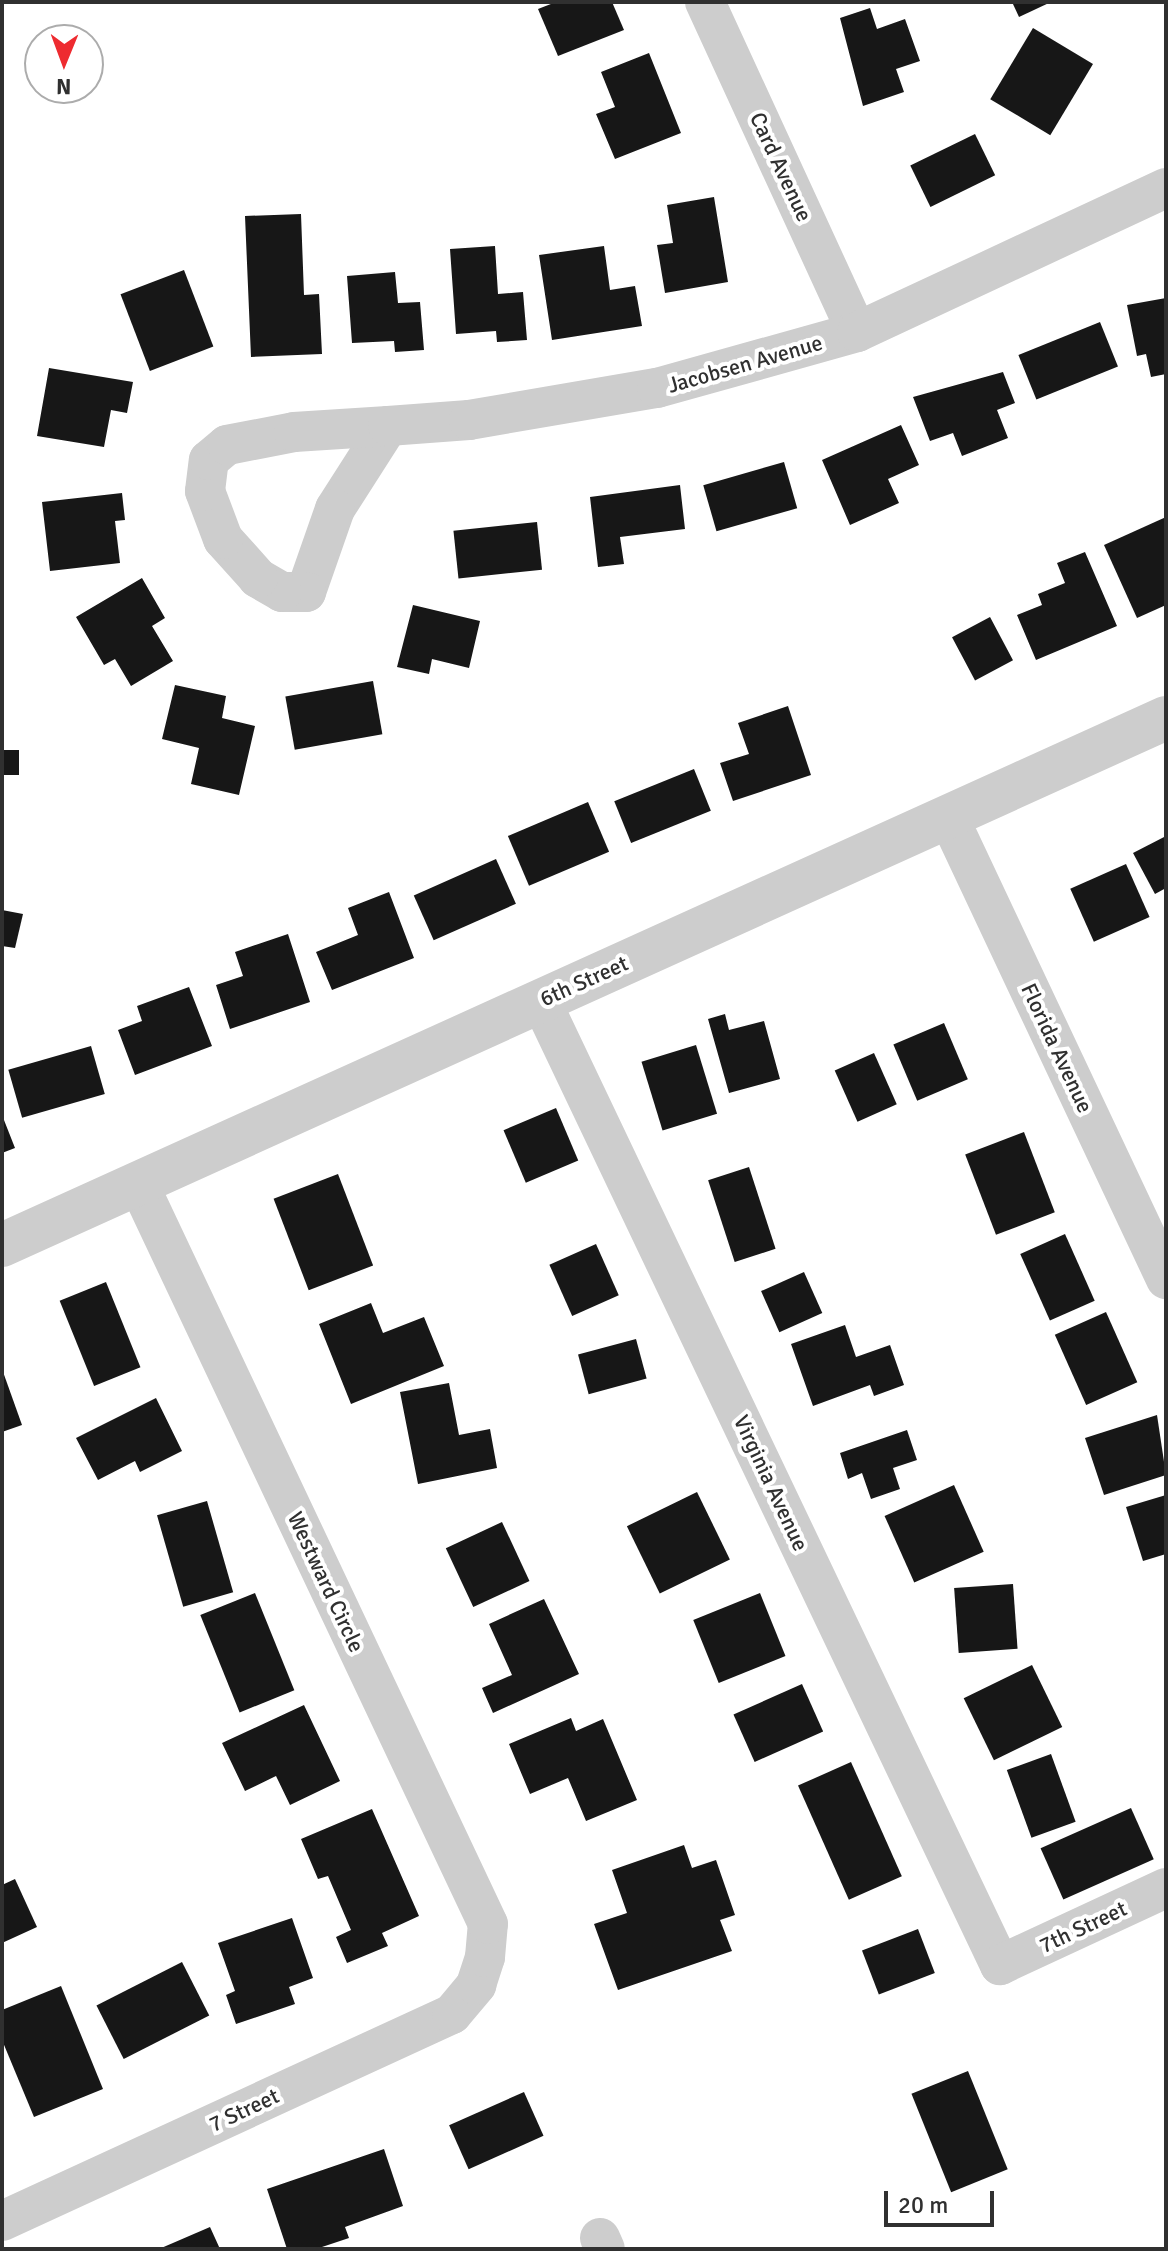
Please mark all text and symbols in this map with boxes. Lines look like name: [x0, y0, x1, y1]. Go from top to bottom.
north arrow: [24, 24, 104, 104]
text: N: [56, 73, 71, 100]
street label: Card Avenue: [744, 108, 818, 226]
street label: Jacobsen Avenue: [664, 329, 826, 399]
street label: 6th Street: [536, 950, 632, 1012]
street label: Florida Avenue: [1015, 979, 1099, 1117]
street label: Virginia Avenue: [728, 1411, 814, 1555]
street label: Westward Circle: [282, 1507, 370, 1657]
street label: 7th Street: [1035, 1895, 1131, 1959]
street label: 7 Street: [205, 2082, 283, 2138]
scale bar: [888, 2175, 998, 2225]
text: 20 m: [898, 2190, 948, 2220]

